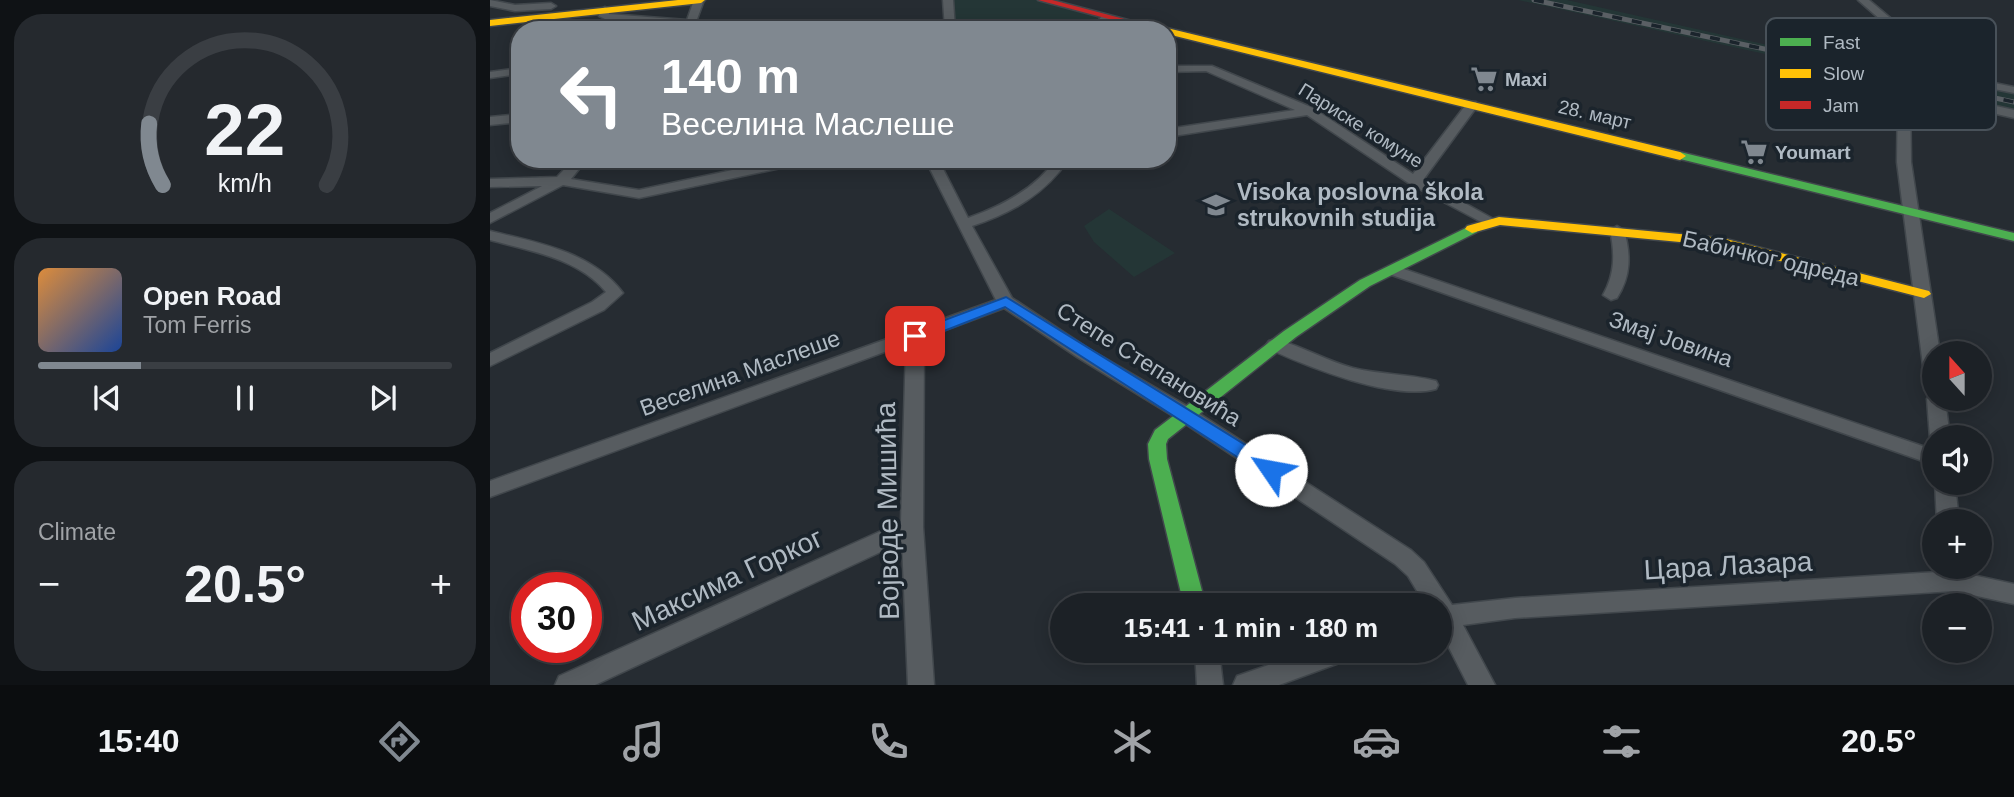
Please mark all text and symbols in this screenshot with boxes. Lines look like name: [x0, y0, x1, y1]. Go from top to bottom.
legend: [1766, 18, 1996, 130]
text: Fast: [1823, 32, 1861, 53]
icon: left: [546, 49, 637, 140]
text: 140 m: [661, 49, 800, 103]
text: Slow: [1823, 63, 1864, 84]
supermarket icon: Maxi: [1469, 64, 1499, 94]
place label: Maxi: [1505, 69, 1547, 90]
street label: Париске комуне: [1295, 79, 1427, 172]
text: 22: [205, 89, 285, 170]
text: Jam: [1823, 95, 1859, 116]
street label: 28. март: [1556, 96, 1634, 133]
text: Веселина Маслеше: [661, 106, 955, 142]
supermarket icon: Youmart: [1739, 137, 1769, 167]
place label: Youmart: [1775, 142, 1851, 163]
text: km/h: [218, 169, 272, 197]
place label: Visoka poslovna škola strukovnih studija: [1237, 179, 1484, 231]
school or university icon: Visoka poslovna škola strukovnih studija: [1201, 190, 1231, 220]
street label: Бабичког одреда: [1680, 225, 1862, 291]
text: Open Road: [143, 281, 282, 311]
street label: Степе Степановића: [1052, 297, 1246, 431]
pin: [885, 306, 945, 366]
street label: Змај Јовина: [1606, 306, 1736, 372]
text: Tom Ferris: [143, 312, 252, 338]
icon: arrive: [896, 317, 934, 355]
street label: Веселина Маслеше: [636, 325, 844, 421]
north arrow: [1922, 341, 1992, 411]
map controls: [1922, 341, 1992, 663]
icon: previous: [88, 379, 126, 417]
icon: pause: [226, 379, 264, 417]
icon: next: [364, 379, 402, 417]
street label: Војводе Мишића: [870, 401, 905, 620]
button: sound: [1922, 425, 1992, 495]
position arrow: [1234, 433, 1308, 507]
button: +: [1922, 509, 1992, 579]
text: Climate: [38, 519, 116, 545]
street label: Максима Горког: [627, 522, 827, 637]
street label: Цара Лазара: [1643, 546, 1814, 585]
text: 20.5°: [184, 555, 306, 613]
text: −: [38, 563, 60, 605]
text: +: [430, 563, 452, 605]
speed limit sign: 30: [511, 572, 602, 663]
button: −: [1922, 593, 1992, 663]
text: 15:41 · 1 min · 180 m: [1124, 613, 1378, 643]
icon: directions: [375, 717, 424, 766]
icon: music: [619, 717, 668, 766]
icon: phone: [864, 717, 913, 766]
icon: climate: [1108, 717, 1157, 766]
icon: car: [1352, 717, 1401, 766]
icon: filters: [1597, 717, 1646, 766]
text: 15:40: [98, 723, 180, 759]
text: 20.5°: [1841, 723, 1916, 759]

